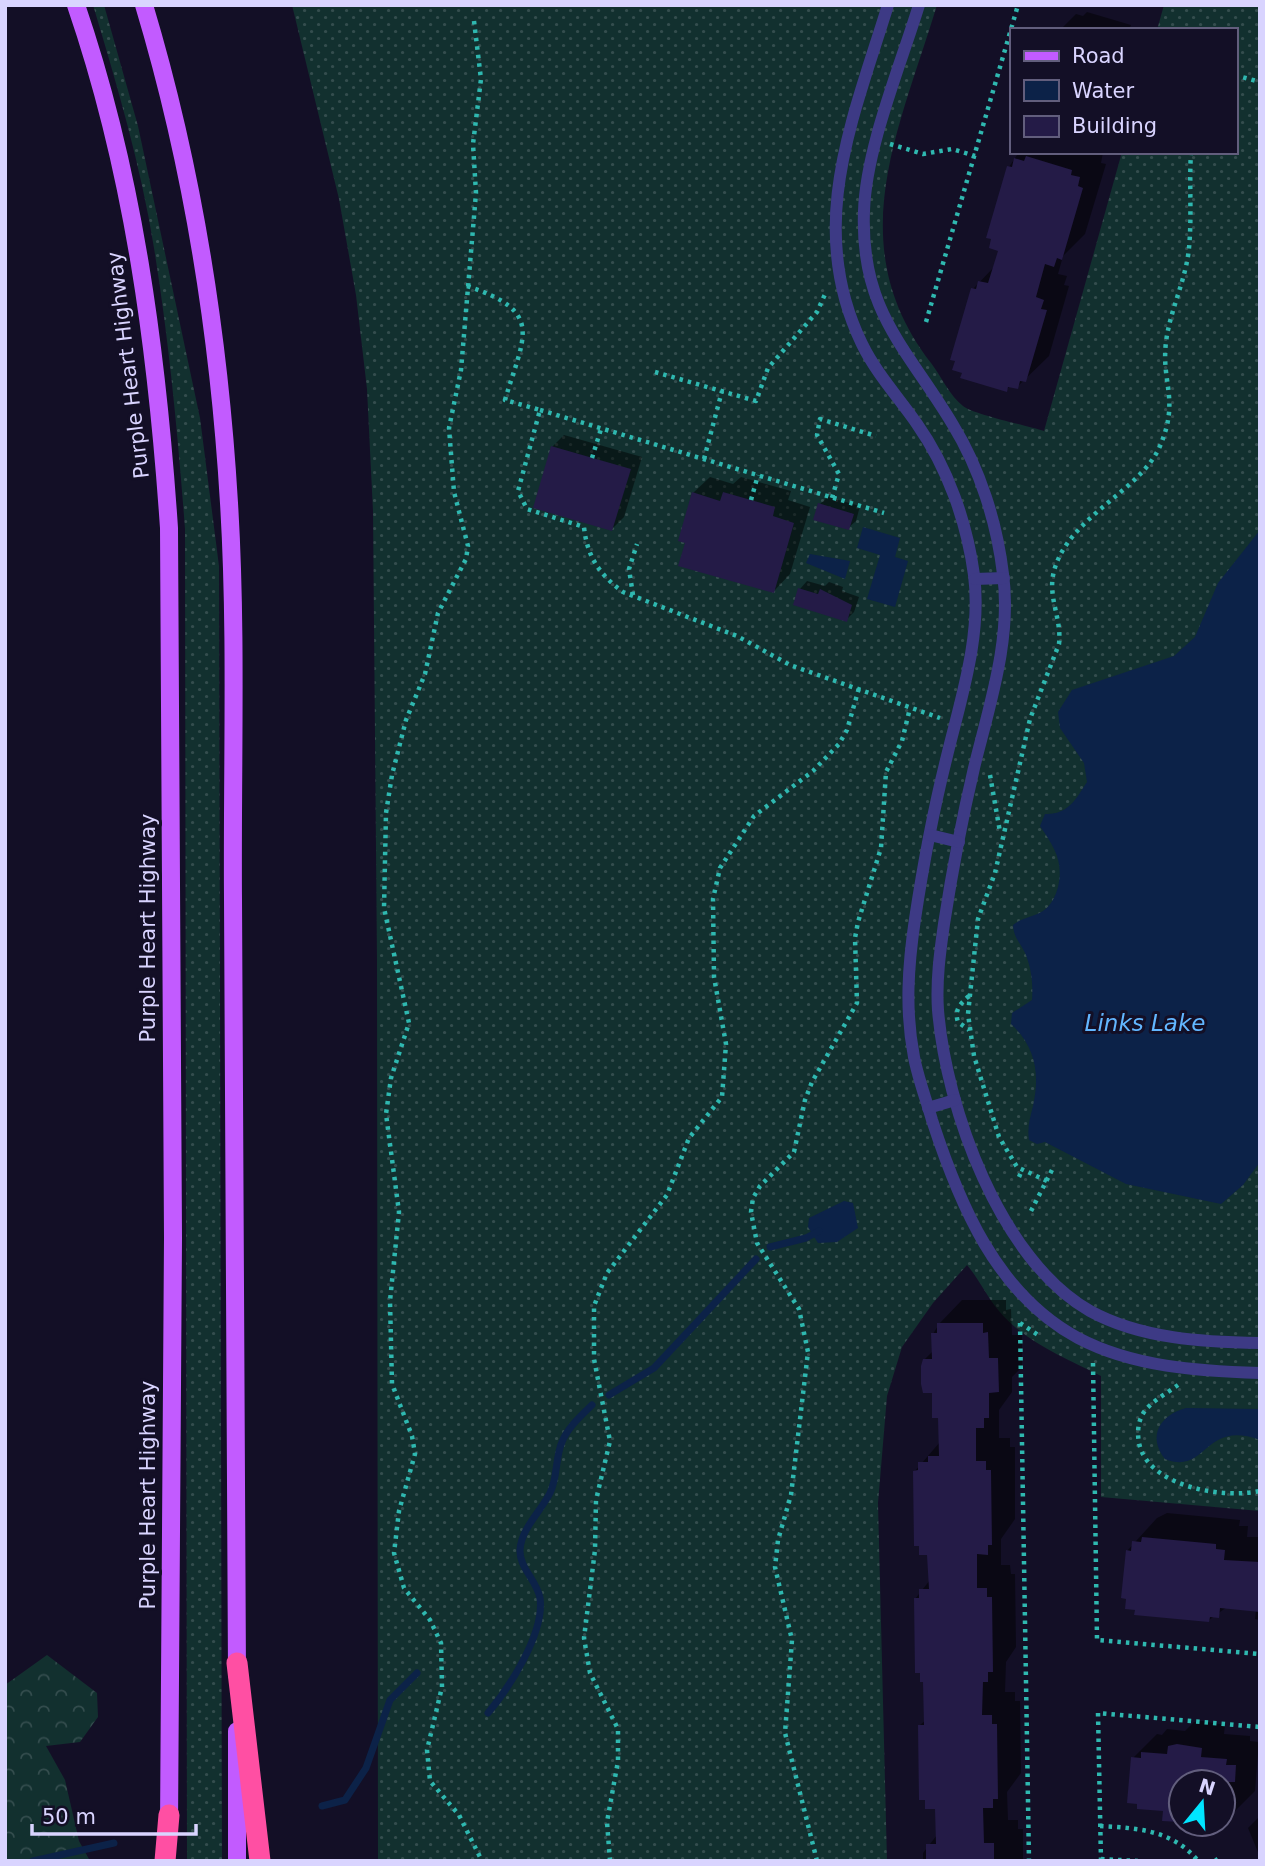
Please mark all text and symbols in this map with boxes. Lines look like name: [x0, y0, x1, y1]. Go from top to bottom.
legend: [1010, 28, 1237, 154]
text: Road: [1072, 44, 1125, 68]
text: Water: [1072, 79, 1134, 103]
text: Building: [1072, 114, 1157, 138]
street label: Purple Heart Highway: [102, 250, 154, 480]
street label: Purple Heart Highway: [136, 814, 160, 1042]
water label: Links Lake: [1085, 1010, 1205, 1036]
street label: Purple Heart Highway: [136, 1381, 160, 1609]
north arrow: [1167, 1768, 1237, 1838]
text: N: [1196, 1774, 1218, 1800]
scale bar: [32, 1792, 196, 1836]
text: 50 m: [42, 1805, 96, 1829]

